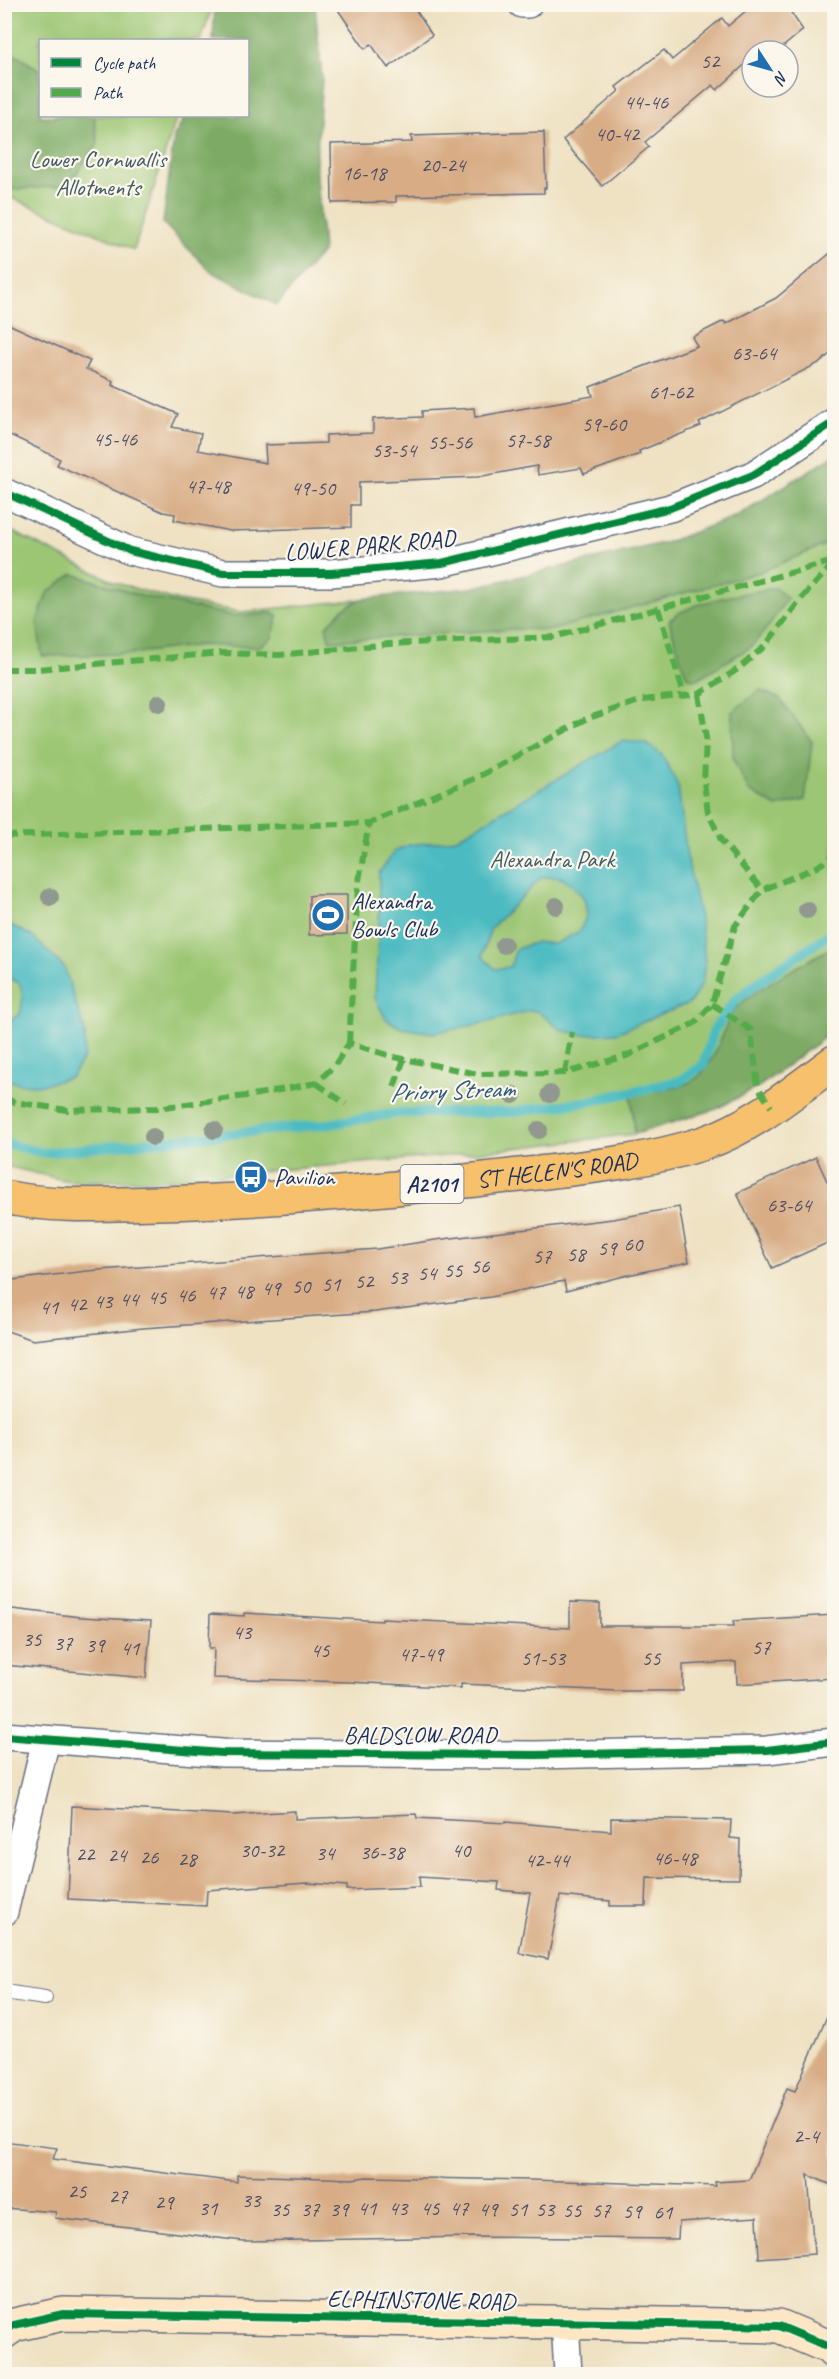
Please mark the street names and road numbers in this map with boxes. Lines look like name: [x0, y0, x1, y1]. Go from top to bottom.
street label: LOWER PARK ROAD: [284, 522, 459, 567]
street label: ST HELEN'S ROAD: [475, 1145, 642, 1195]
road number: A2101: [400, 1165, 464, 1203]
street label: BALDSLOW ROAD: [343, 1720, 499, 1750]
street label: ELPHINSTONE ROAD: [327, 2283, 517, 2317]

